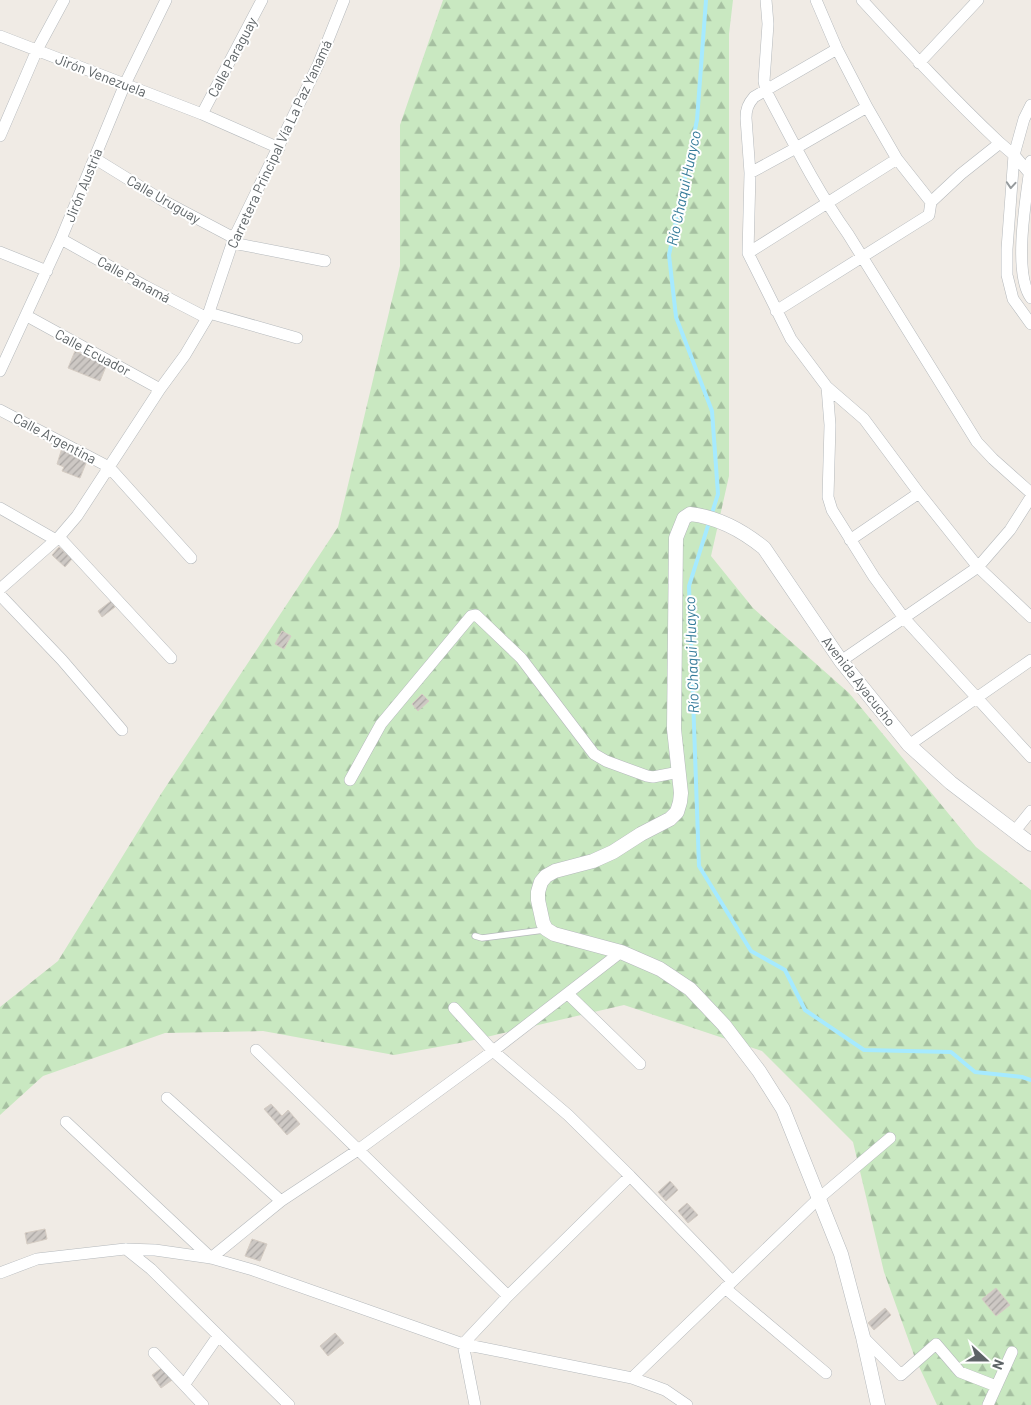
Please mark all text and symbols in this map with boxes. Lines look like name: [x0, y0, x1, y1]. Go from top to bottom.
street label: Calle Paraguay: [204, 14, 261, 100]
street label: Carretera Principal Vía La Paz Yanamá: [223, 37, 335, 251]
street label: Jirón Venezuela: [53, 50, 149, 100]
water label: Río Chaqui Huayco: [662, 129, 704, 247]
street label: Jirón Austria: [60, 146, 106, 224]
street label: Calle Uruguay: [124, 171, 204, 227]
one-way arrow: [1006, 182, 1017, 190]
street label: Calle Panamá: [94, 252, 174, 306]
street label: Calle Ecuador: [52, 325, 134, 379]
street label: Calle Argentina: [11, 409, 99, 467]
water label: Río Chaqui Huayco: [680, 596, 702, 714]
street label: Avenida Ayacucho: [819, 633, 899, 729]
north arrow: [961, 1335, 1011, 1385]
text: N: [989, 1357, 1008, 1372]

